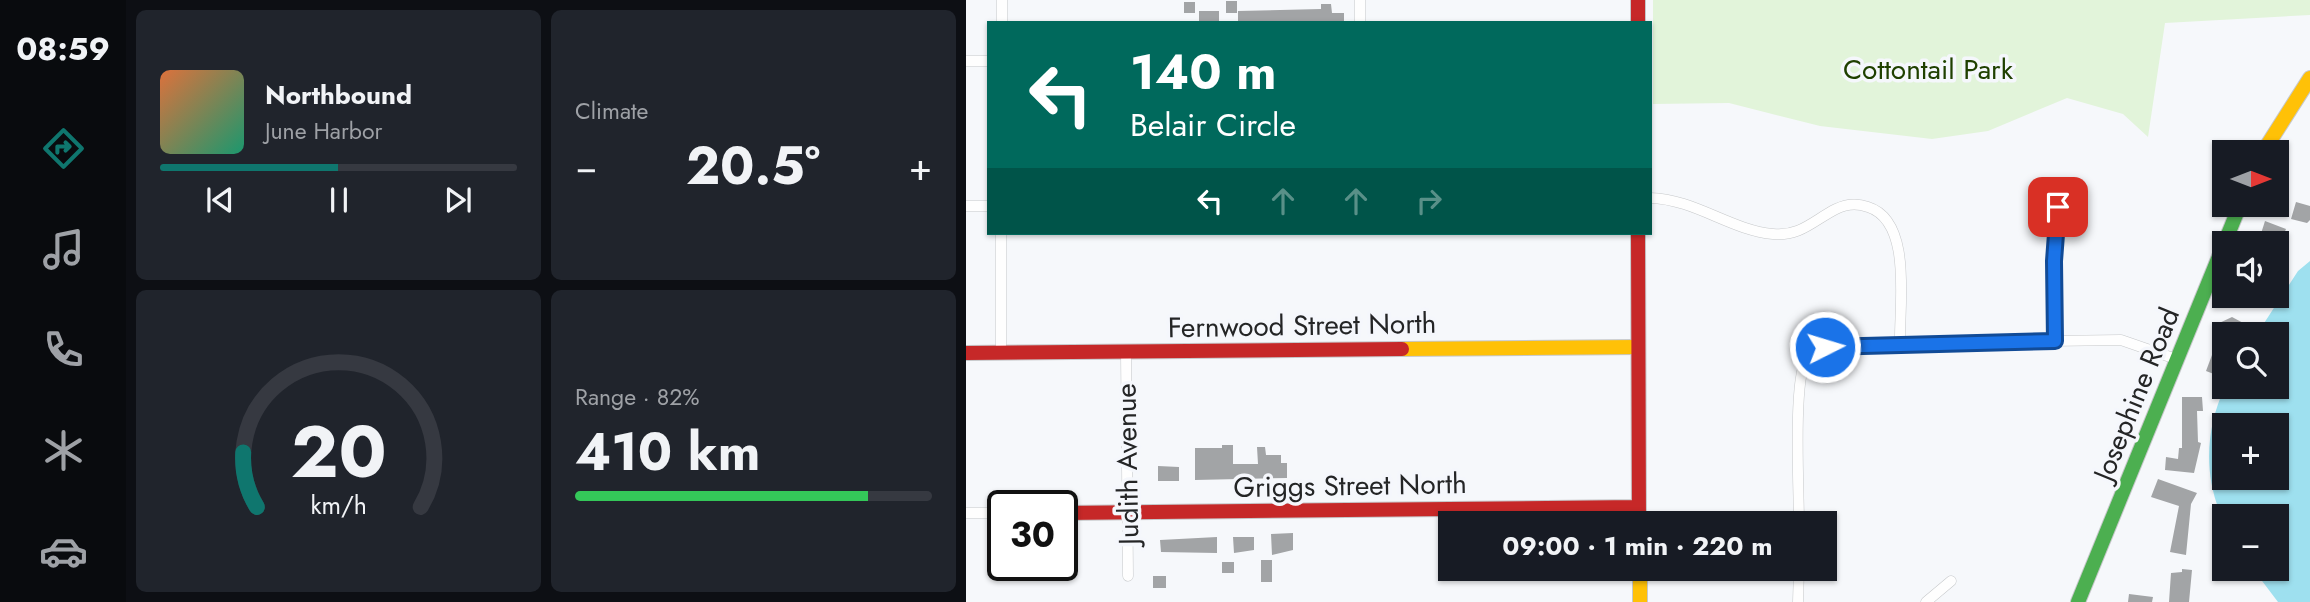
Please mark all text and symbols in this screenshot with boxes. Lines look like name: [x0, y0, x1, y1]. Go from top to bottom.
text: 08:59: [16, 26, 110, 72]
text: 140 m: [1130, 37, 1276, 107]
icon: left: [1015, 49, 1106, 140]
park label: Cottontail Park: [1843, 49, 2014, 90]
text: Northbound: [265, 76, 412, 114]
text: Climate: [575, 94, 648, 128]
text: Belair Circle: [1130, 102, 1296, 148]
text: June Harbor: [265, 114, 382, 148]
icon: directions: [39, 124, 88, 173]
text: 20.5°: [686, 128, 820, 204]
text: −: [575, 139, 597, 194]
text: +: [909, 139, 932, 194]
north arrow: [2212, 140, 2289, 217]
map controls: [2212, 140, 2289, 581]
pin: [2028, 177, 2088, 237]
icon: previous: [201, 181, 239, 219]
icon: pause: [320, 181, 358, 219]
icon: next: [439, 181, 477, 219]
icon: left: [1191, 182, 1229, 220]
icon: ahead: [1264, 182, 1302, 220]
icon: ahead: [1337, 182, 1375, 220]
icon: right: [1410, 182, 1448, 220]
icon: arrive: [2039, 188, 2077, 226]
icon: music: [39, 225, 88, 274]
button: sound: [2212, 231, 2289, 308]
street label: Josephine Road: [2082, 301, 2190, 491]
street label: Fernwood Street North: [1167, 303, 1437, 348]
position arrow: [1788, 310, 1862, 384]
button: search: [2212, 322, 2289, 399]
icon: phone: [39, 325, 88, 374]
text: Range · 82%: [575, 380, 700, 414]
street label: Judith Avenue: [1106, 383, 1149, 549]
text: 20: [291, 399, 386, 504]
button: +: [2212, 413, 2289, 490]
text: 410 km: [575, 414, 760, 490]
icon: climate: [39, 426, 88, 475]
street label: Griggs Street North: [1233, 463, 1467, 508]
text: km/h: [310, 487, 367, 523]
speed limit sign: 30: [987, 490, 1078, 581]
button: −: [2212, 504, 2289, 581]
icon: car: [39, 527, 88, 576]
text: 09:00 · 1 min · 220 m: [1502, 527, 1773, 565]

